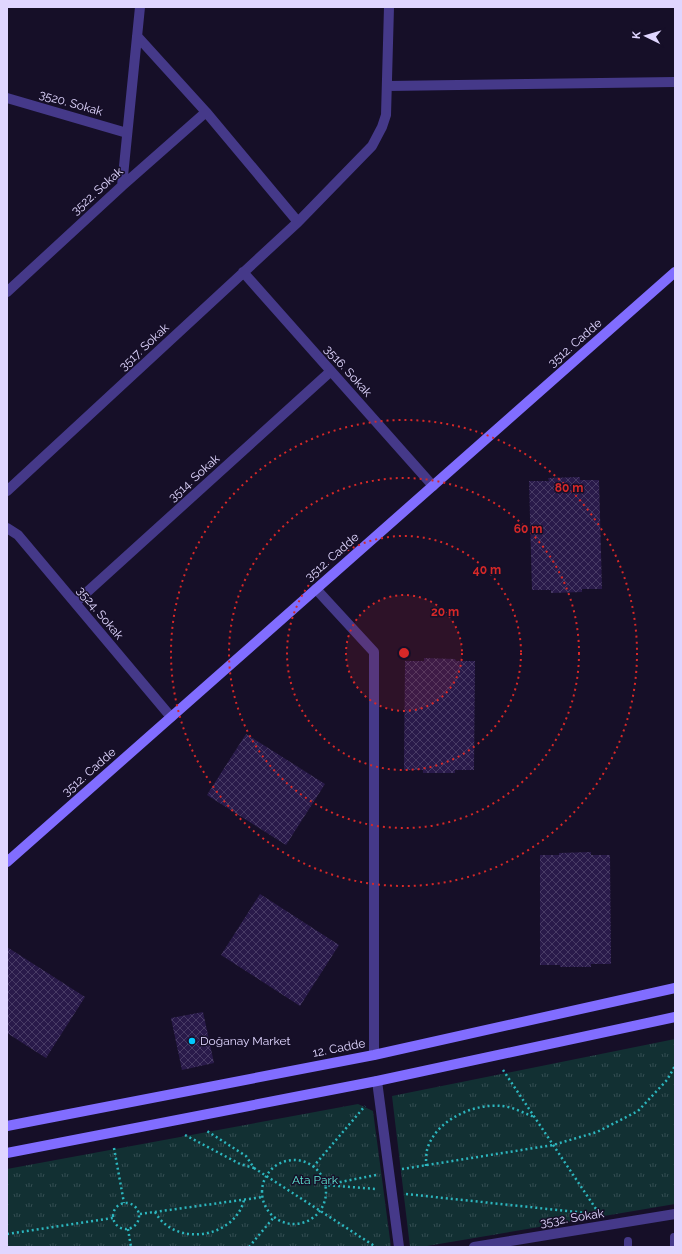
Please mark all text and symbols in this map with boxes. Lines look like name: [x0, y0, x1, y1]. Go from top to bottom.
north arrow: [626, 16, 666, 56]
text: K: [630, 30, 643, 39]
street label: 3520. Sokak: [38, 87, 105, 119]
street label: 3522. Sokak: [68, 164, 126, 218]
street label: 3512. Cadde: [545, 316, 605, 370]
street label: 3517. Sokak: [116, 320, 172, 373]
street label: 3516. Sokak: [321, 342, 375, 400]
street label: 3514. Sokak: [166, 451, 223, 504]
text: 80 m: [555, 481, 583, 495]
text: 60 m: [514, 522, 542, 536]
street label: 3512. Cadde: [302, 530, 362, 584]
text: 40 m: [473, 563, 501, 577]
street label: 3524. Sokak: [74, 584, 127, 643]
text: 20 m: [431, 605, 459, 619]
centre of rings: [397, 646, 411, 660]
street label: 3512. Cadde: [59, 745, 119, 799]
place label: Doğanay Market: [200, 1034, 291, 1048]
marker: Doğanay Market: [187, 1036, 197, 1046]
street label: 12. Cadde: [311, 1036, 367, 1060]
park label: Ata Park: [292, 1173, 339, 1187]
street label: 3532. Sokak: [539, 1206, 606, 1230]

